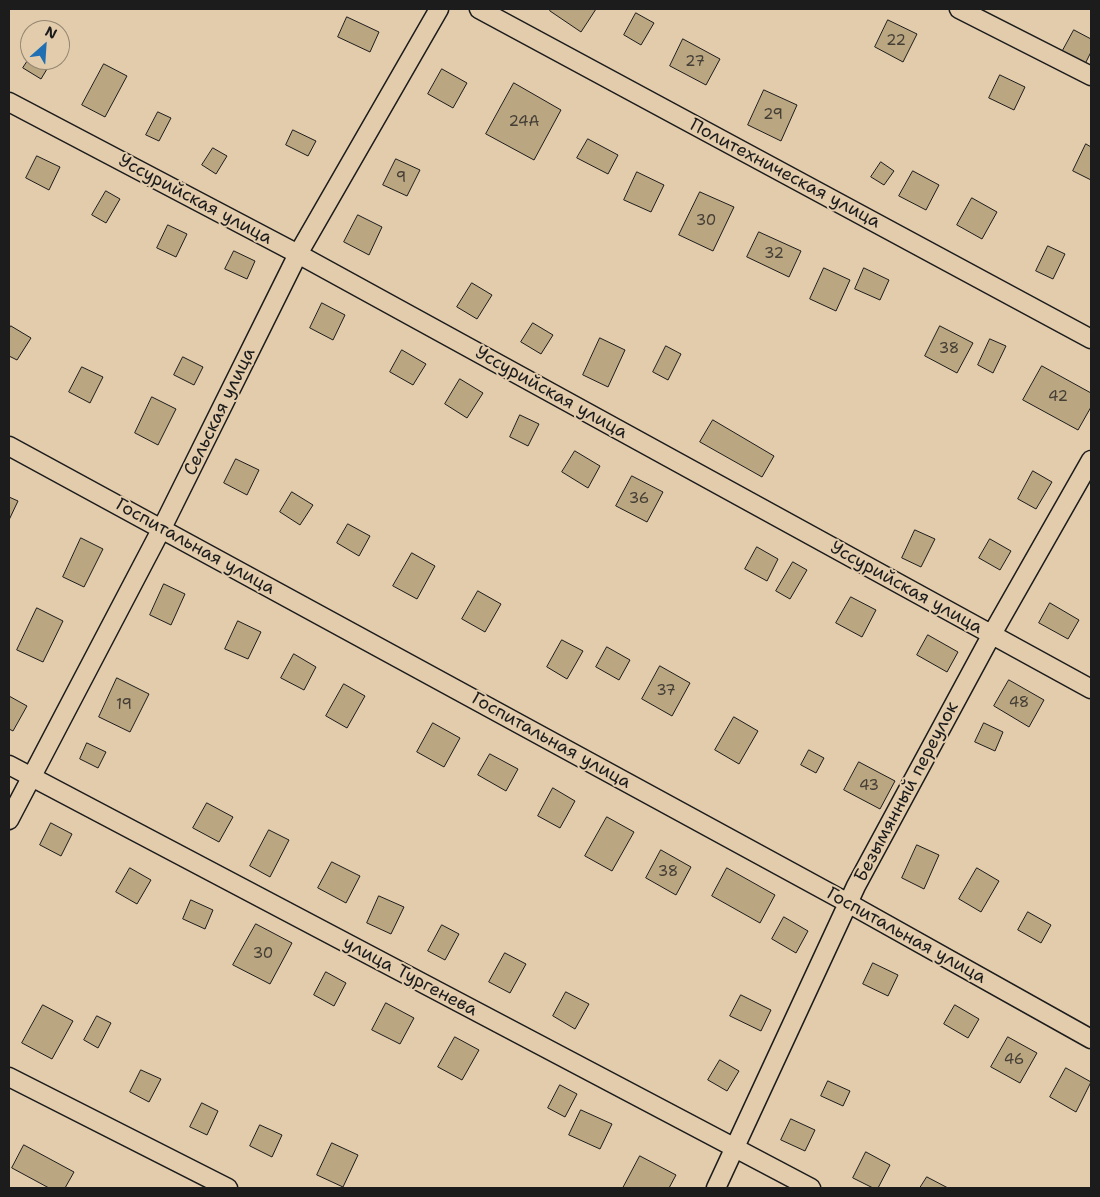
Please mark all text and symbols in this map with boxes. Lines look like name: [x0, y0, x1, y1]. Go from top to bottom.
north arrow: [20, 20, 70, 70]
text: N: [42, 22, 60, 43]
house number: 22: [886, 32, 906, 50]
house number: 27: [685, 53, 705, 71]
house number: 29: [763, 106, 783, 124]
house number: 24А: [509, 113, 539, 131]
street label: Политехническая улица: [686, 115, 884, 233]
street label: Уссурийская улица: [114, 150, 276, 250]
house number: 9: [396, 169, 406, 187]
house number: 30: [696, 212, 716, 230]
house number: 32: [764, 245, 784, 263]
house number: 38: [939, 340, 959, 358]
street label: Уссурийская улица: [471, 342, 631, 444]
street label: Сельская улица: [180, 345, 260, 479]
house number: 42: [1048, 388, 1068, 406]
house number: 36: [629, 490, 649, 508]
street label: Госпитальная улица: [111, 494, 279, 600]
street label: Уссурийская улица: [826, 537, 986, 639]
house number: 37: [656, 682, 676, 700]
street label: Госпитальная улица: [467, 688, 635, 794]
house number: 48: [1009, 694, 1029, 712]
house number: 19: [116, 696, 132, 714]
street label: Безымянный переулок: [850, 698, 964, 886]
house number: 43: [859, 777, 879, 795]
house number: 38: [658, 863, 678, 881]
street label: Госпитальная улица: [822, 883, 990, 989]
street label: улица Тургенева: [339, 933, 481, 1021]
house number: 30: [253, 945, 273, 963]
house number: 46: [1004, 1051, 1024, 1069]

